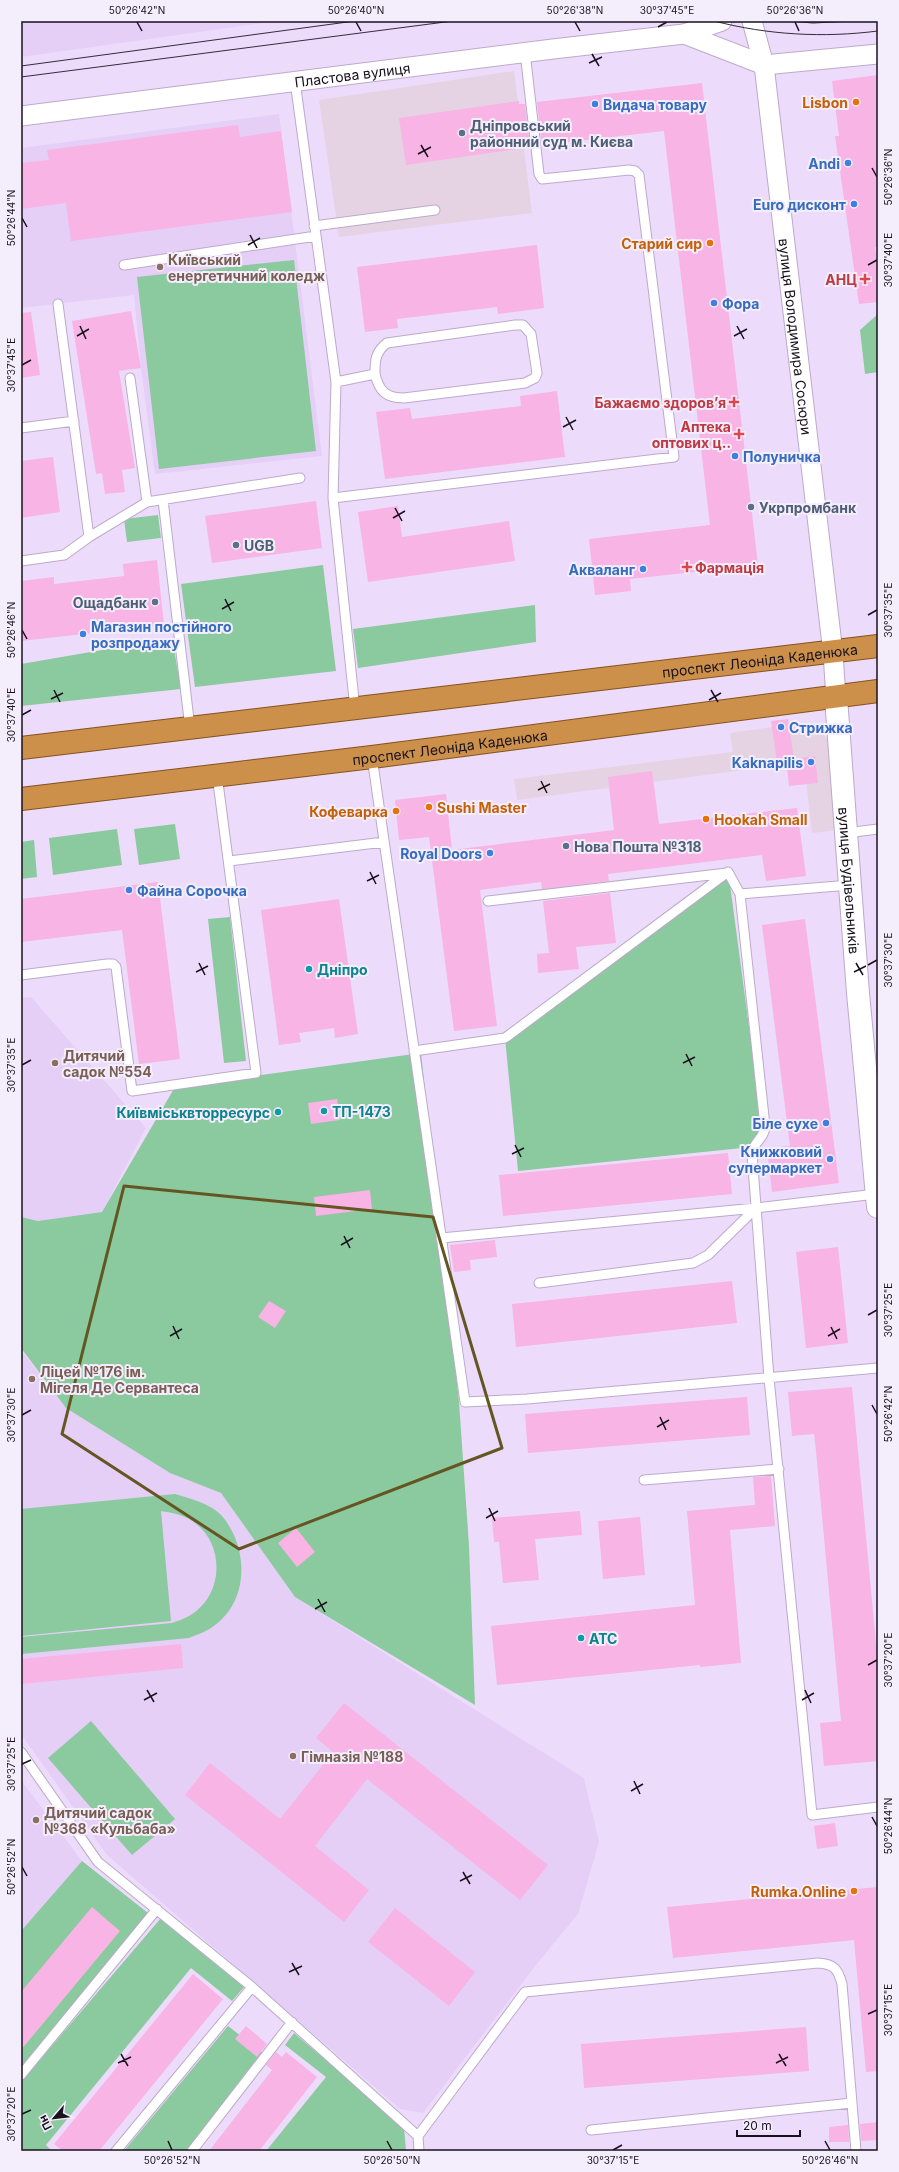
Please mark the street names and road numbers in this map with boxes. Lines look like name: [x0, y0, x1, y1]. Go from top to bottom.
street label: Пластова вулиця: [294, 59, 411, 90]
street label: вулиця Володимира Сосюри: [776, 237, 816, 436]
street label: проспект Леоніда Каденюка: [661, 640, 859, 680]
street label: проспект Леоніда Каденюка: [351, 726, 549, 768]
street label: вулиця Будівельників: [836, 806, 864, 955]

